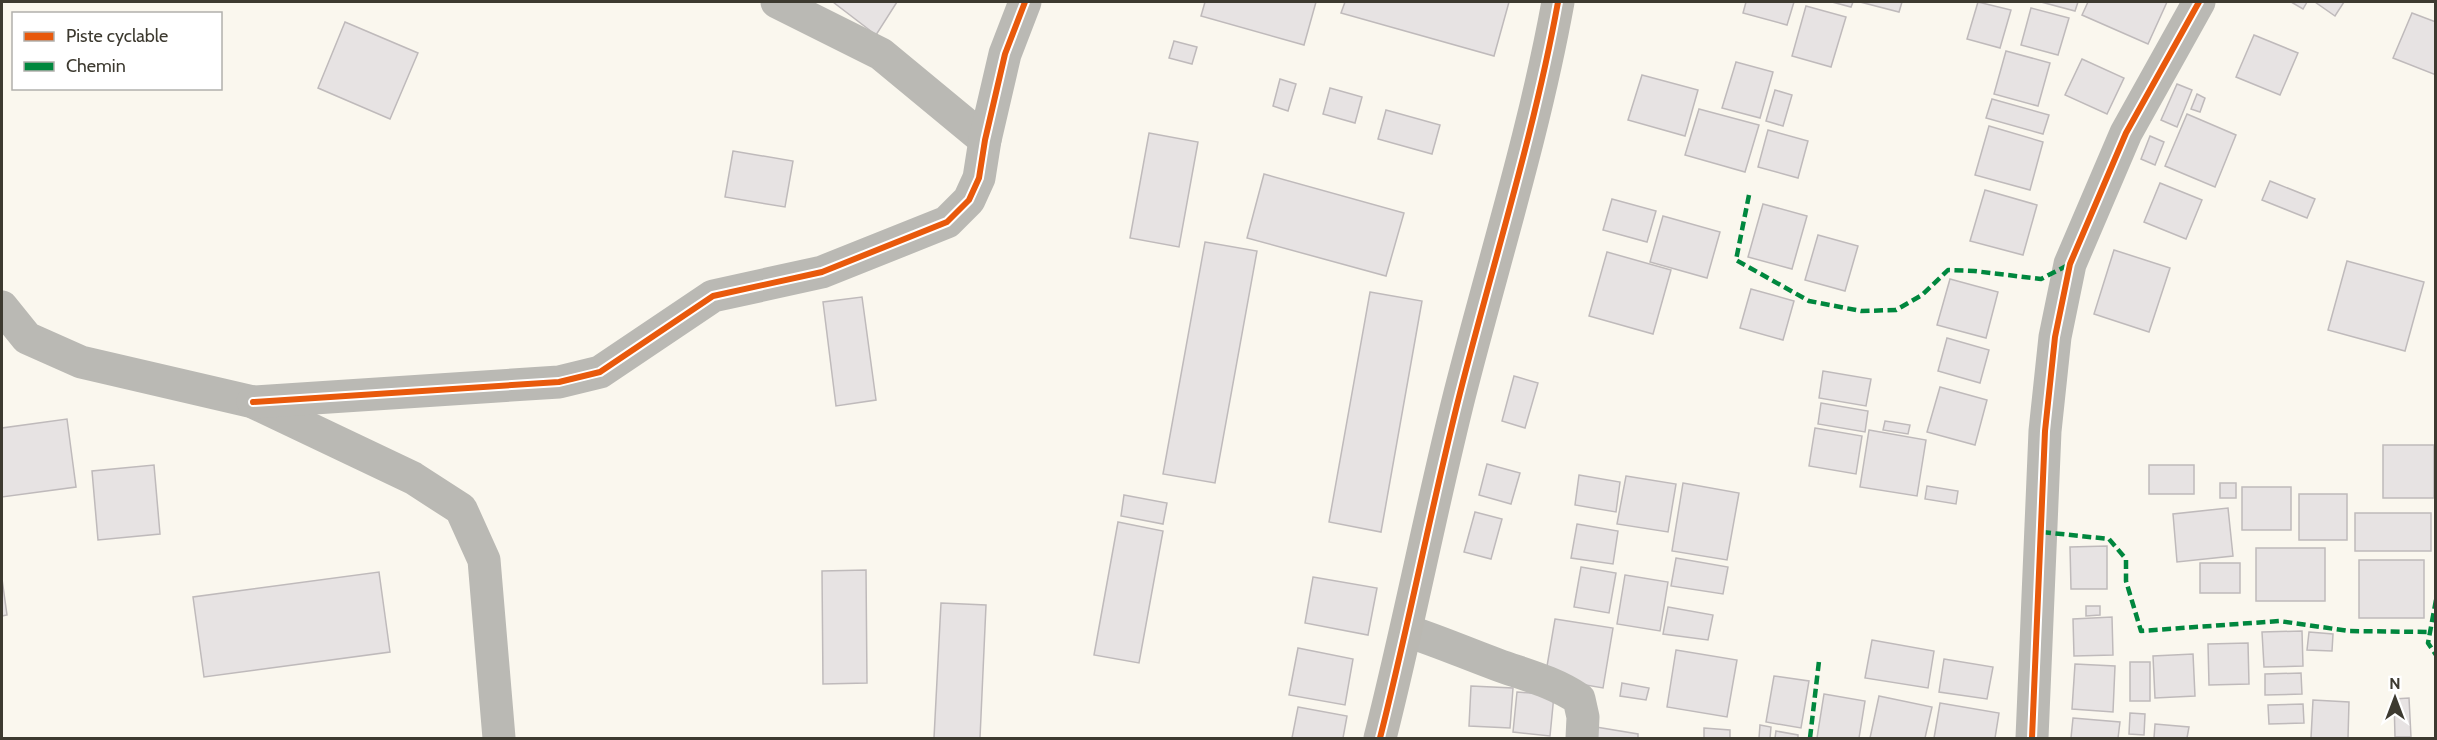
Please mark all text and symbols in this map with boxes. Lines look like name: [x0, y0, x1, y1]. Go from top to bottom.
legend: [12, 12, 222, 90]
text: Piste cyclable: [66, 25, 168, 47]
text: Chemin: [66, 55, 126, 77]
north arrow: [2365, 668, 2425, 728]
text: N: [2389, 674, 2401, 693]

